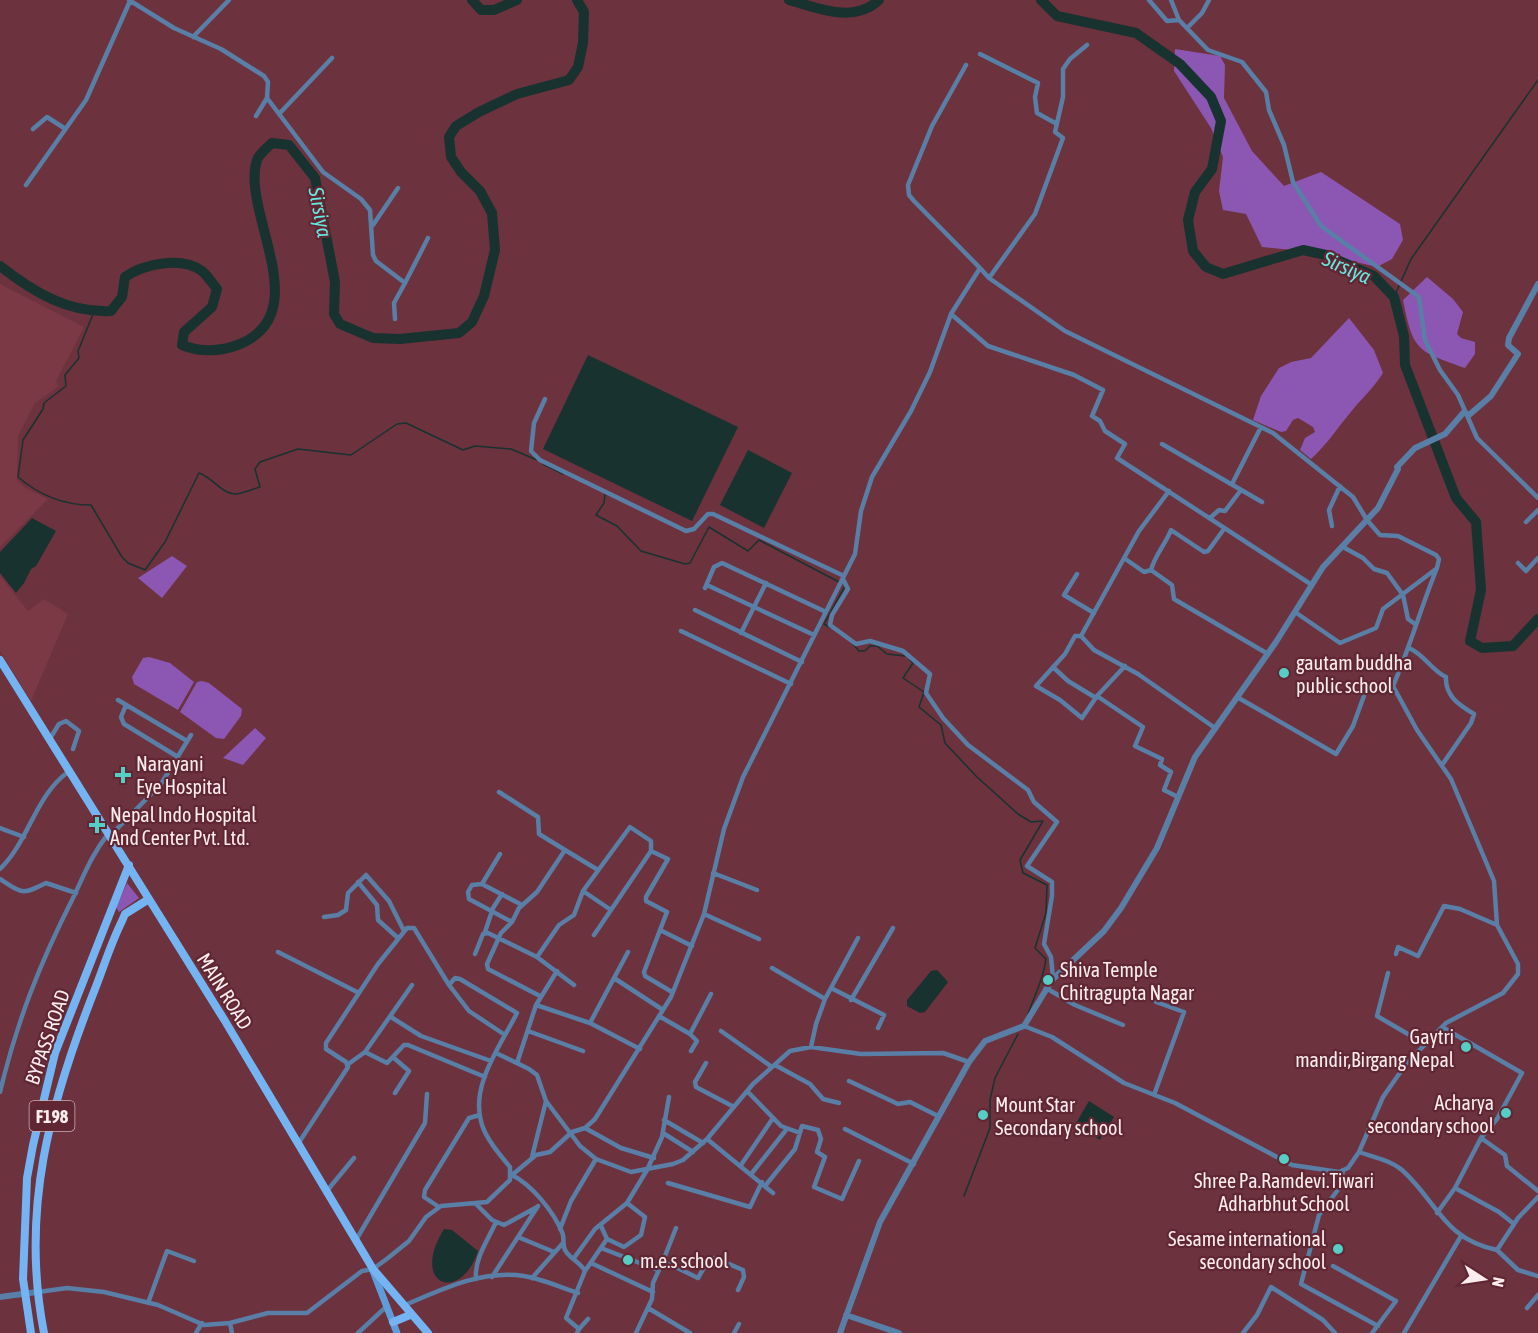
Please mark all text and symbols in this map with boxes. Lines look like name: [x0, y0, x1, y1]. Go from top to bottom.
water label: Sirsiya: [304, 184, 338, 239]
water label: Sirsiya: [1318, 245, 1375, 288]
place label: gautam buddha public school: [1296, 651, 1412, 697]
marker: gautam buddha public school: [1277, 666, 1291, 680]
place label: Narayani Eye Hospital: [136, 752, 228, 798]
marker: Narayani Eye Hospital: [114, 766, 132, 784]
place label: Nepal Indo Hospital And Center Pvt. Ltd.: [110, 803, 257, 849]
marker: Nepal Indo Hospital And Center Pvt. Ltd.: [88, 816, 106, 834]
street label: MAIN ROAD: [193, 949, 257, 1033]
place label: Shiva Temple Chitragupta Nagar: [1060, 958, 1195, 1004]
marker: Shiva Temple Chitragupta Nagar: [1041, 973, 1055, 987]
street label: BYPASS ROAD: [20, 986, 74, 1088]
place label: Gaytri mandir,Birgang Nepal: [1295, 1025, 1455, 1071]
marker: Gaytri mandir,Birgang Nepal: [1459, 1040, 1473, 1054]
place label: Acharya secondary school: [1368, 1091, 1495, 1137]
place label: Mount Star Secondary school: [995, 1093, 1123, 1139]
road number: F198: [29, 1101, 74, 1131]
marker: Acharya secondary school: [1499, 1106, 1513, 1120]
marker: Mount Star Secondary school: [976, 1108, 990, 1122]
marker: Shree Pa.Ramdevi.Tiwari Adharbhut School: [1277, 1152, 1291, 1166]
place label: Shree Pa.Ramdevi.Tiwari Adharbhut School: [1194, 1169, 1374, 1215]
place label: Sesame international secondary school: [1168, 1227, 1327, 1273]
marker: Sesame international secondary school: [1331, 1242, 1345, 1256]
place label: m.e.s school: [640, 1249, 729, 1272]
north arrow: [1454, 1249, 1514, 1309]
marker: m.e.s school: [621, 1253, 635, 1267]
text: N: [1489, 1276, 1508, 1289]

